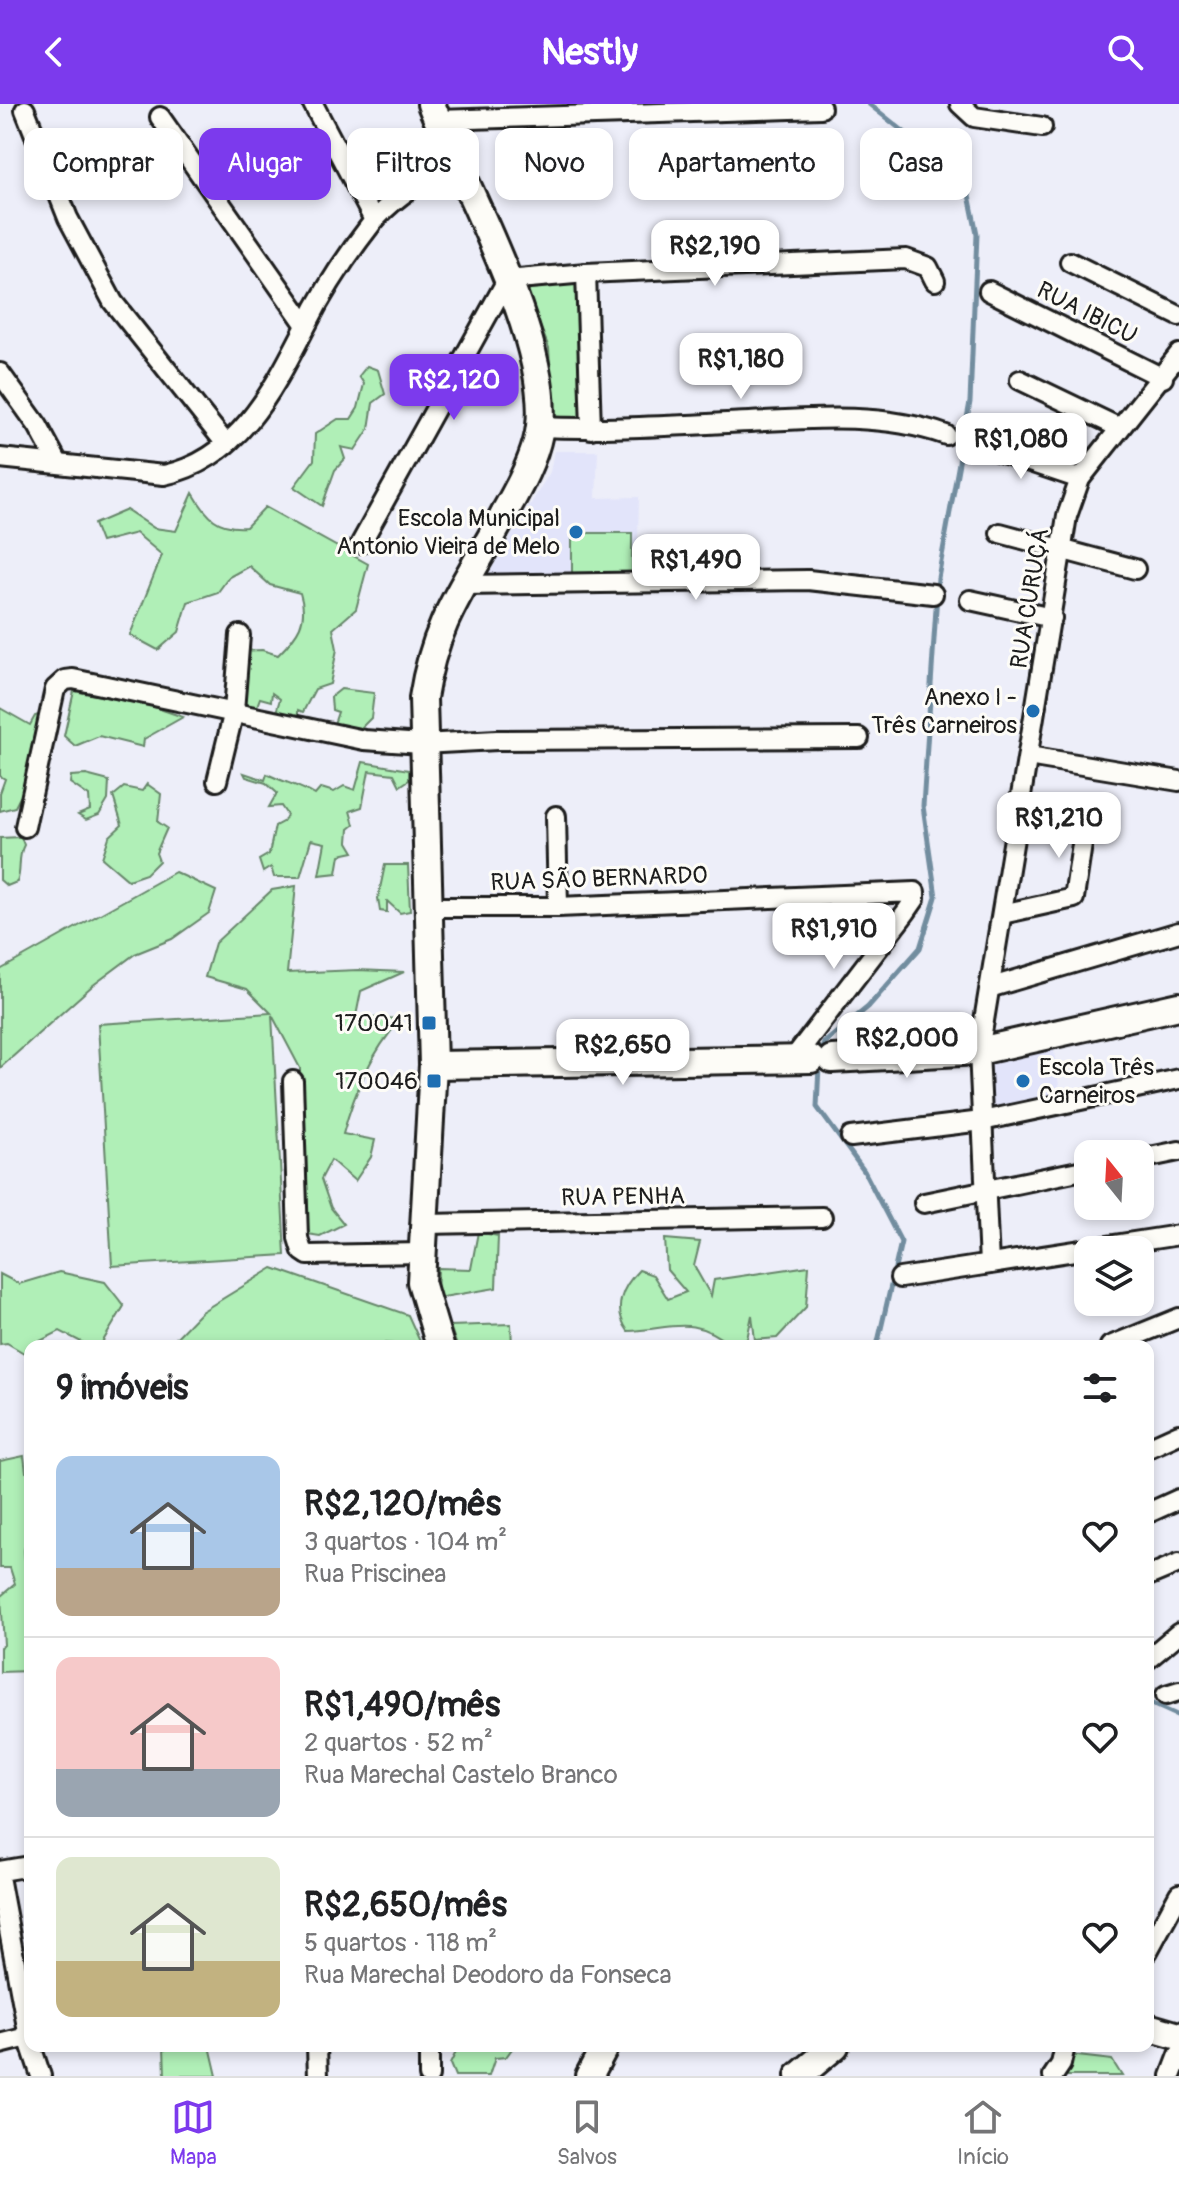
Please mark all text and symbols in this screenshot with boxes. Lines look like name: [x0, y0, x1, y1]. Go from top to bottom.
icon: back: [32, 30, 76, 74]
text: Nestly: [541, 30, 638, 75]
icon: search: [1103, 30, 1147, 74]
chip: Comprar: [24, 128, 183, 200]
chip: Alugar: [199, 128, 331, 200]
chip: Filtros: [347, 128, 479, 200]
chip: Novo: [495, 128, 613, 200]
chip: Apartamento: [629, 128, 844, 200]
chip: Casa: [860, 128, 972, 200]
pin: R$2,190: [641, 220, 789, 288]
text: R$2,190: [669, 230, 761, 262]
street label: RUA IBICU: [1032, 275, 1142, 351]
pin: R$1,180: [667, 333, 815, 401]
text: R$1,180: [698, 343, 784, 375]
pin: R$2,120: [380, 354, 528, 422]
text: R$2,120: [408, 364, 500, 396]
pin: R$1,080: [947, 413, 1095, 481]
text: R$1,080: [974, 423, 1068, 455]
place label: Escola Municipal Antonio Vieira de Melo: [336, 504, 560, 561]
marker: Escola Municipal Antonio Vieira de Melo: [567, 523, 585, 541]
street label: RUA CURUÇÁ: [1005, 525, 1055, 671]
pin: R$1,490: [622, 534, 770, 602]
text: R$1,490: [650, 544, 742, 576]
place label: Anexo I - Três Carneiros: [871, 683, 1017, 740]
marker: Anexo I - Três Carneiros: [1024, 702, 1042, 720]
pin: R$1,210: [985, 792, 1133, 860]
text: R$1,210: [1015, 802, 1103, 834]
street label: RUA SÃO BERNARDO: [490, 861, 708, 897]
pin: R$1,910: [760, 903, 908, 971]
text: R$1,910: [790, 913, 878, 945]
place label: 170041: [335, 1009, 413, 1038]
pin: R$2,000: [833, 1012, 981, 1080]
marker: 170041: [420, 1014, 438, 1032]
pin: R$2,650: [549, 1019, 697, 1087]
text: R$2,000: [855, 1022, 959, 1054]
text: R$2,650: [574, 1029, 672, 1061]
place label: Escola Três Carneiros: [1039, 1053, 1154, 1110]
place label: 170046: [335, 1067, 418, 1096]
marker: 170046: [425, 1072, 443, 1090]
marker: Escola Três Carneiros: [1014, 1072, 1032, 1090]
north arrow: [1074, 1140, 1154, 1220]
map controls: [1074, 1140, 1154, 1316]
street label: RUA PENHA: [561, 1181, 685, 1213]
button: layers: [1074, 1236, 1154, 1316]
icon: filters: [1078, 1366, 1122, 1410]
text: 9 imóveis: [56, 1367, 188, 1410]
text: R$2,120/mês: [304, 1483, 501, 1526]
icon: home: [120, 1488, 216, 1584]
icon: heart: [1078, 1514, 1122, 1558]
text: 3 quartos · 104 m²: [304, 1526, 507, 1558]
text: Rua Priscinea: [304, 1558, 446, 1590]
text: R$1,490/mês: [304, 1684, 500, 1727]
icon: home: [120, 1689, 216, 1785]
icon: heart: [1078, 1715, 1122, 1759]
text: 2 quartos · 52 m²: [304, 1727, 493, 1759]
text: Rua Marechal Castelo Branco: [304, 1759, 618, 1791]
text: R$2,650/mês: [304, 1884, 507, 1927]
icon: home: [120, 1889, 216, 1985]
icon: heart: [1078, 1915, 1122, 1959]
text: 5 quartos · 118 m²: [304, 1927, 497, 1959]
text: Rua Marechal Deodoro da Fonseca: [304, 1959, 672, 1991]
tab: Mapa: [170, 2095, 217, 2171]
tab: Salvos: [557, 2095, 617, 2171]
tab: Início: [957, 2095, 1009, 2171]

